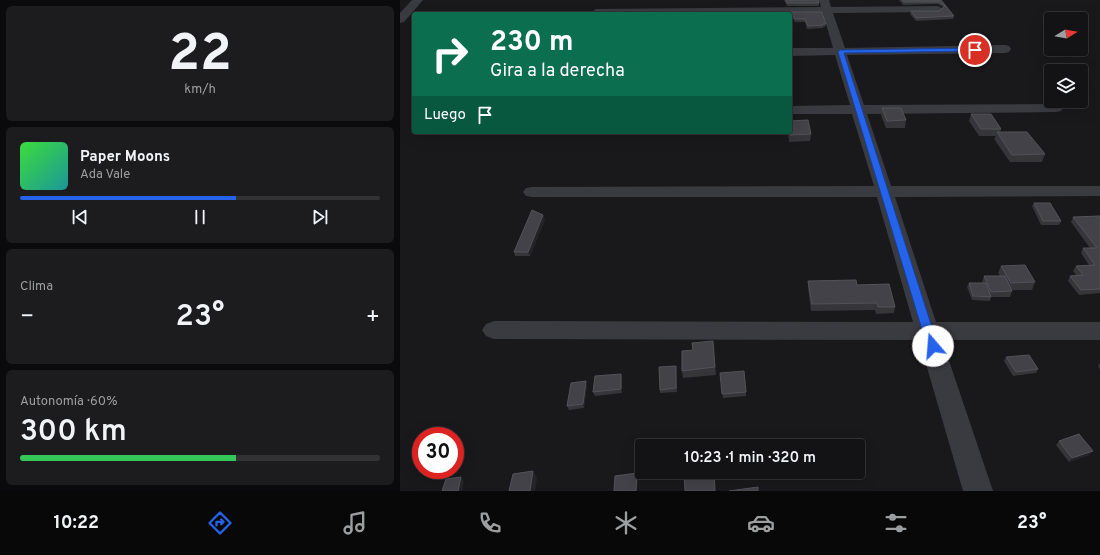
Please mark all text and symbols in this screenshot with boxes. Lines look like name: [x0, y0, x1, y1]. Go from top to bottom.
north arrow: [1044, 12, 1088, 56]
map controls: [1044, 12, 1088, 108]
text: 22: [168, 23, 232, 89]
text: 230 m: [490, 25, 573, 61]
icon: right: [424, 28, 476, 80]
pin: [958, 33, 992, 67]
icon: arrive: [964, 39, 986, 61]
text: Gira a la derecha: [490, 60, 625, 83]
button: layers: [1044, 64, 1088, 108]
text: km/h: [184, 82, 216, 98]
icon: arrive: [474, 104, 496, 126]
text: Luego: [424, 106, 466, 125]
text: Paper Moons: [80, 148, 170, 167]
text: Ada Vale: [80, 167, 130, 183]
icon: previous: [69, 206, 91, 228]
icon: pause: [189, 206, 211, 228]
icon: next: [309, 206, 331, 228]
text: Clima: [20, 279, 53, 295]
text: 23°: [176, 299, 224, 336]
text: −: [20, 304, 34, 331]
text: +: [366, 304, 380, 331]
position arrow: [912, 325, 954, 367]
text: Autonomía · 60%: [20, 394, 117, 410]
text: 300 km: [20, 414, 127, 451]
speed limit sign: 30: [412, 427, 464, 479]
text: 10:23 · 1 min · 320 m: [684, 449, 816, 468]
icon: directions: [206, 509, 234, 537]
icon: music: [341, 509, 369, 537]
icon: phone: [476, 509, 504, 537]
icon: climate: [612, 509, 640, 537]
icon: car: [747, 509, 775, 537]
icon: filters: [882, 509, 910, 537]
text: 10:22: [54, 512, 99, 535]
text: 23°: [1017, 512, 1046, 535]

